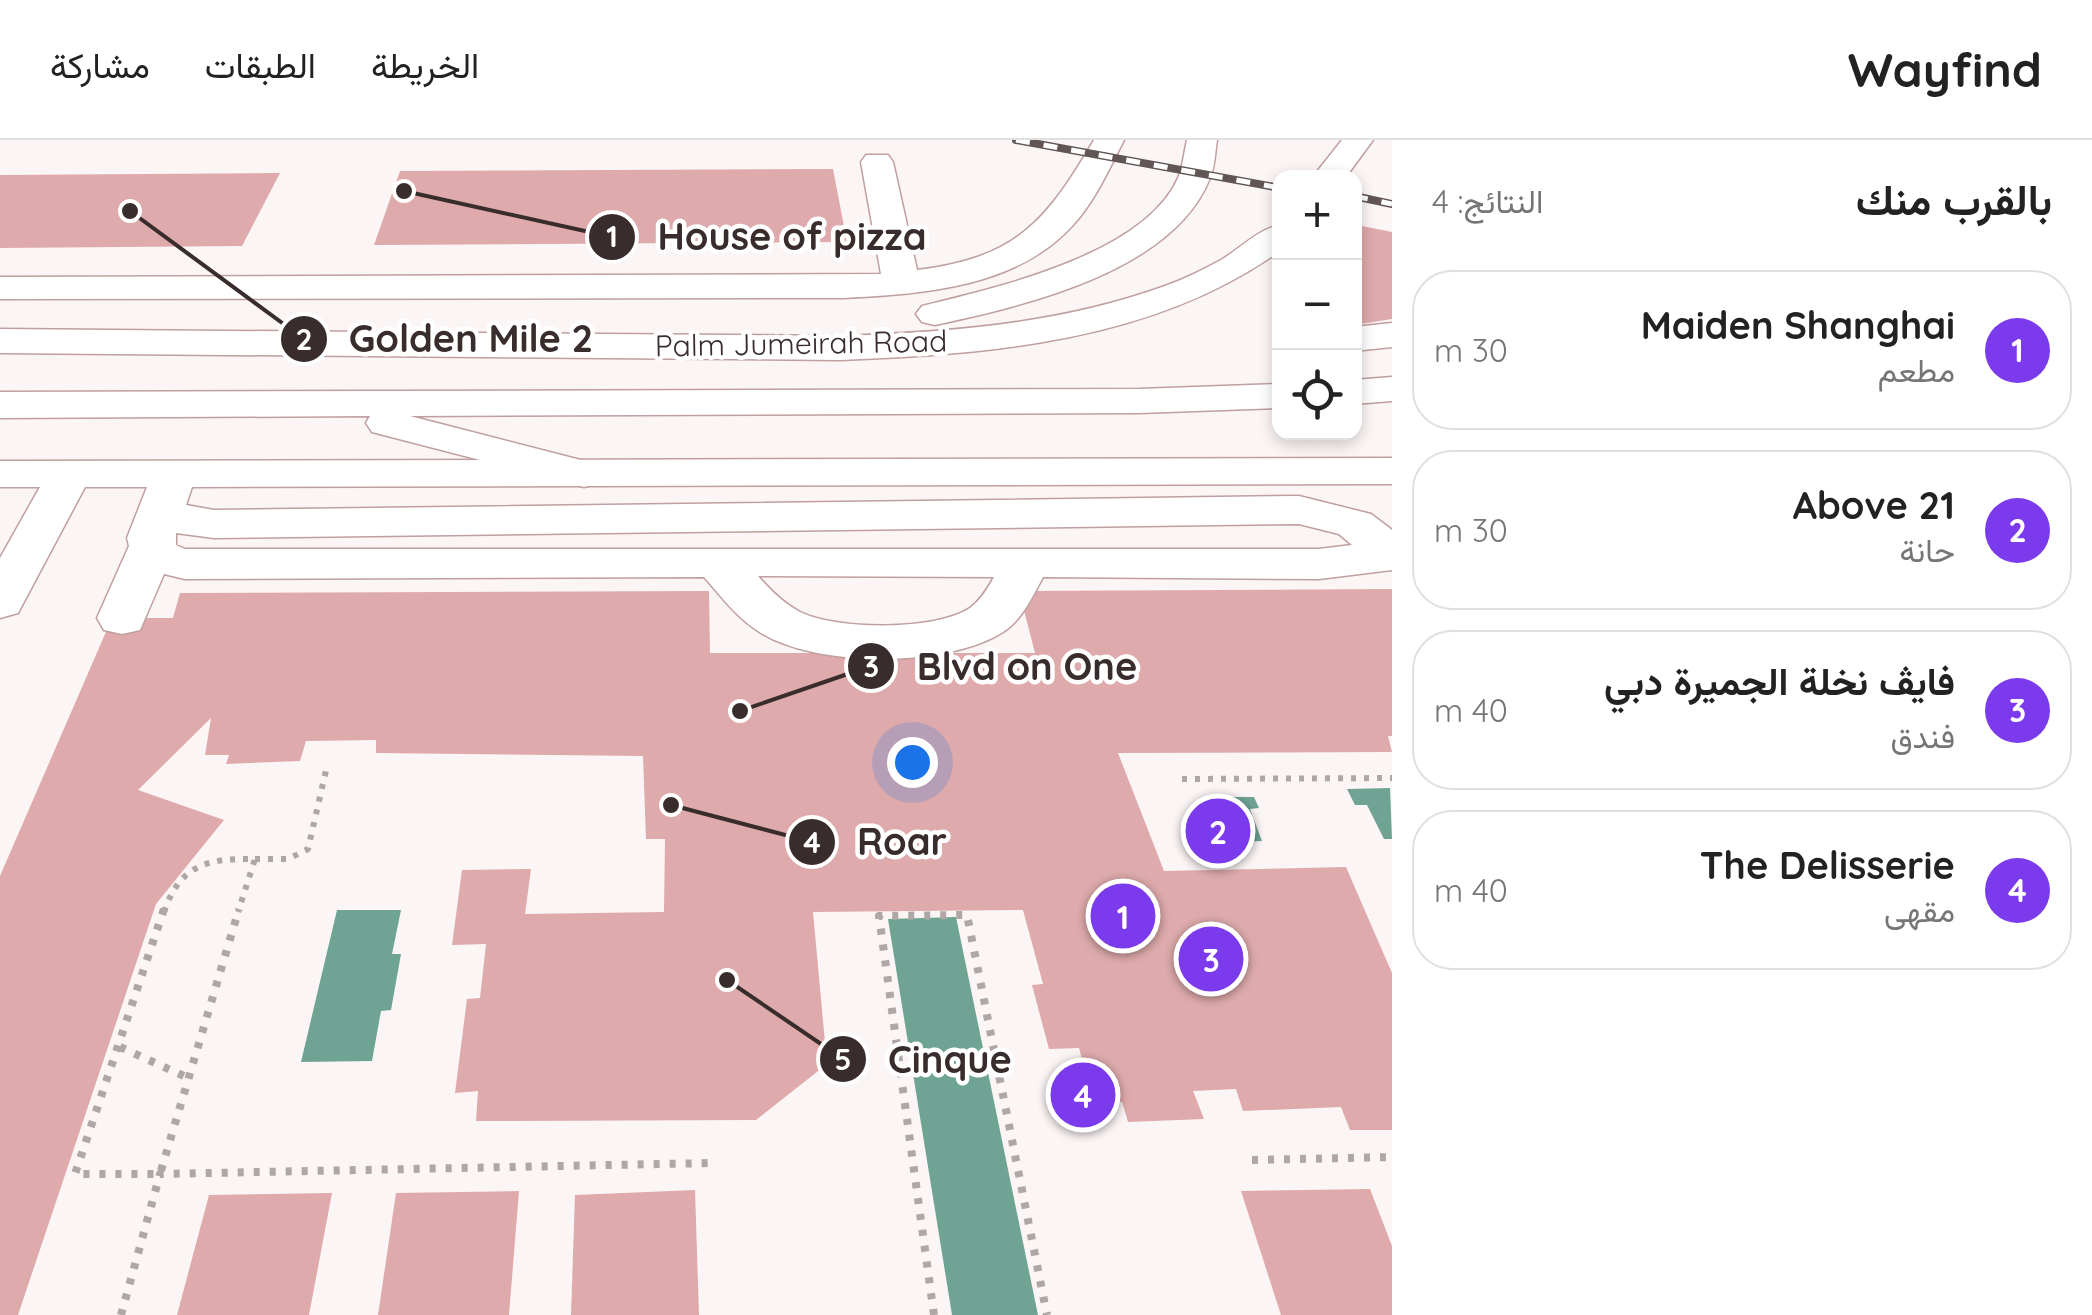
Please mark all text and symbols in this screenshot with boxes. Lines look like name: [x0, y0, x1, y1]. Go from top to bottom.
text: Wayfind: [1848, 39, 2042, 99]
text: مشاركة: [50, 43, 150, 87]
text: الطبقات: [205, 43, 316, 87]
text: الخريطة: [371, 43, 479, 87]
map controls: [1272, 170, 1362, 440]
button: +: [1272, 170, 1362, 260]
text: بالقرب منك: [1856, 173, 2052, 226]
text: النتائج: 4: [1432, 181, 1543, 221]
callout: House of pizza: [587, 203, 947, 271]
text: House of pizza: [657, 212, 927, 260]
text: 1: [606, 217, 618, 255]
button: −: [1272, 260, 1362, 350]
text: Maiden Shanghai: [1641, 301, 1955, 349]
callout: Golden Mile 2: [279, 305, 614, 373]
text: Golden Mile 2: [349, 314, 593, 362]
text: 2: [295, 320, 313, 358]
street label: Palm Jumeirah Road: [655, 321, 947, 365]
text: 30 m: [1434, 330, 1508, 370]
text: 1: [2011, 330, 2024, 370]
button: locate: [1272, 350, 1362, 440]
text: مطعم: [1878, 350, 1955, 390]
text: Above 21: [1793, 481, 1955, 529]
text: 30 m: [1434, 510, 1508, 550]
text: 2: [2008, 510, 2027, 550]
text: حانة: [1899, 530, 1955, 570]
callout: Blvd on One: [846, 632, 1157, 700]
text: Blvd on One: [917, 642, 1137, 690]
text: 3: [863, 647, 879, 685]
text: فايڤ نخلة الجميرة دبي: [1604, 657, 1955, 705]
text: 40 m: [1434, 690, 1508, 730]
text: 3: [2009, 690, 2026, 730]
text: فندق: [1890, 716, 1955, 756]
your location: [887, 737, 938, 788]
pin: 2: [1186, 794, 1250, 868]
callout: Roar: [787, 808, 967, 876]
text: Roar: [857, 817, 947, 865]
text: 4: [803, 823, 821, 861]
text: The Delisserie: [1700, 841, 1955, 889]
text: 40 m: [1434, 870, 1508, 910]
text: 4: [2008, 870, 2027, 910]
pin: 1: [1090, 878, 1156, 954]
text: مقهى: [1884, 890, 1955, 930]
pin: 3: [1178, 922, 1244, 996]
callout: Cinque: [818, 1025, 1032, 1093]
text: Cinque: [888, 1035, 1012, 1083]
text: 5: [834, 1040, 852, 1078]
pin: 4: [1050, 1058, 1116, 1132]

